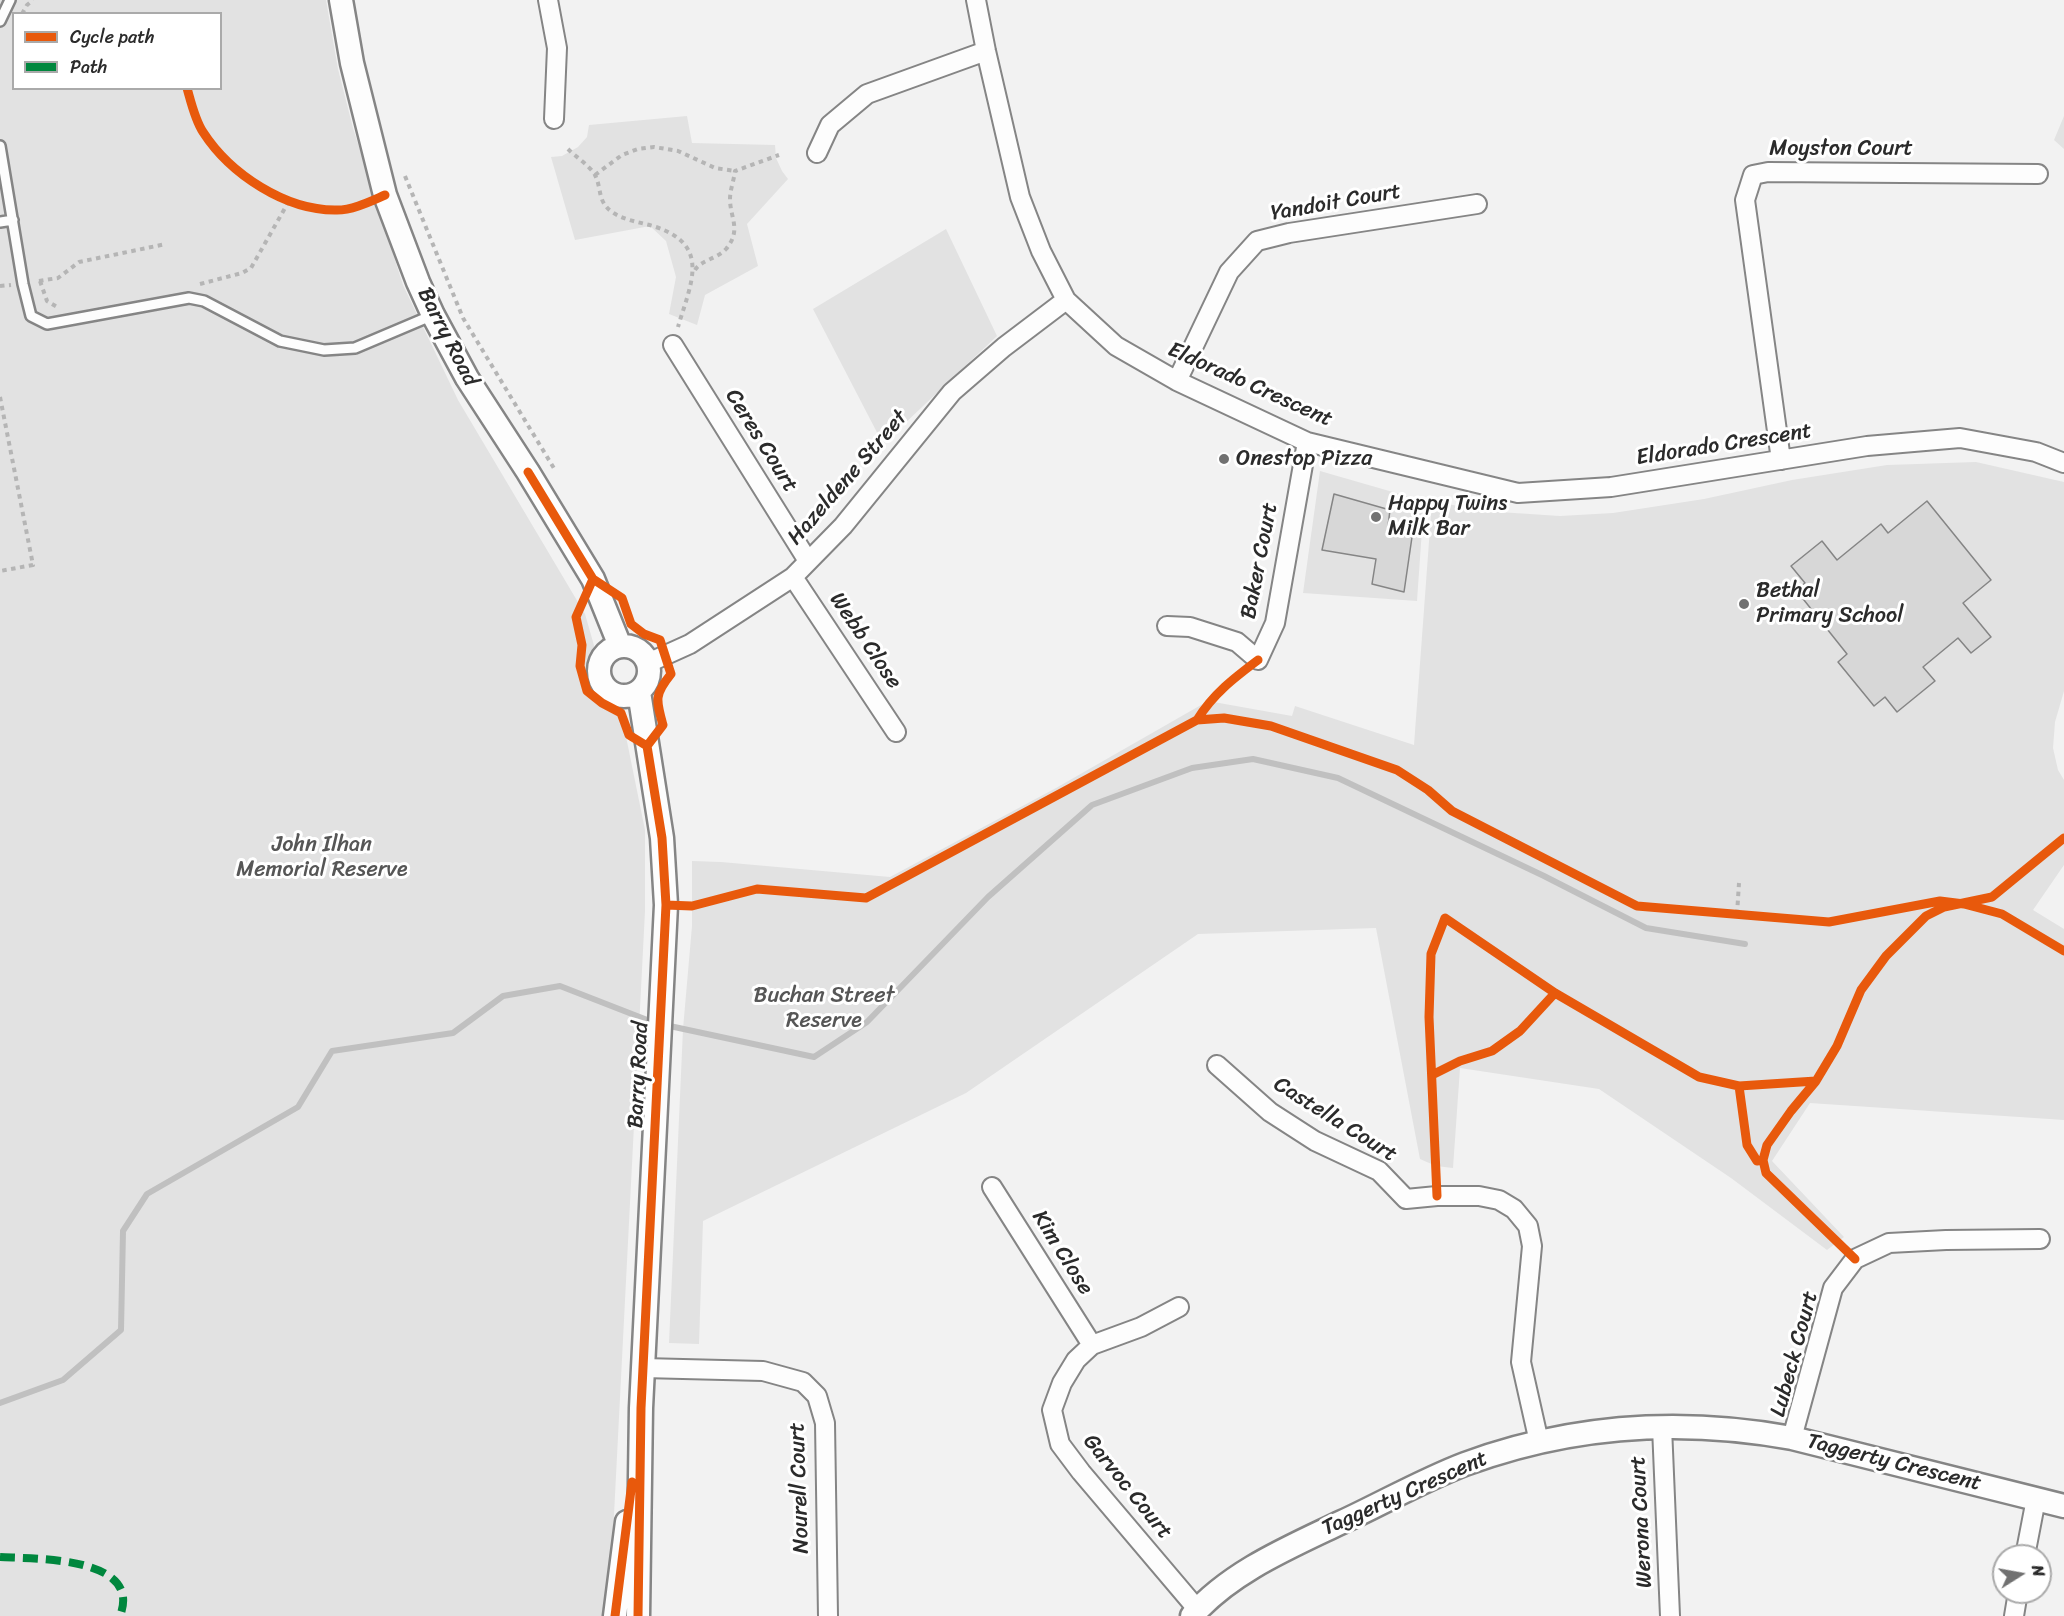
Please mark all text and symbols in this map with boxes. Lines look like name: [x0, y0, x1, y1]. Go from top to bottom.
legend: [12, 12, 222, 90]
text: Cycle path: [70, 21, 154, 53]
text: Path: [70, 51, 107, 83]
street label: Moyston Court: [1769, 136, 1913, 162]
street label: Yandoit Court: [1269, 179, 1403, 227]
street label: Barry Road: [411, 283, 483, 391]
street label: Eldorado Crescent: [1164, 337, 1336, 433]
street label: Ceres Court: [719, 385, 803, 497]
street label: Hazeldene Street: [782, 405, 914, 551]
street label: Eldorado Crescent: [1634, 418, 1814, 472]
place label: Onestop Pizza: [1236, 446, 1372, 472]
marker: Onestop Pizza: [1217, 452, 1231, 466]
place label: Happy Twins Milk Bar: [1388, 491, 1507, 542]
street label: Baker Court: [1236, 501, 1284, 621]
marker: Happy Twins Milk Bar: [1369, 510, 1383, 524]
place label: Bethal Primary School: [1756, 578, 1903, 630]
street label: Webb Close: [823, 588, 907, 694]
marker: Bethal Primary School: [1737, 597, 1751, 611]
park label: John Ilhan Memorial Reserve: [236, 832, 408, 884]
park label: Buchan Street Reserve: [754, 983, 894, 1034]
street label: Barry Road: [623, 1021, 655, 1129]
street label: Castella Court: [1268, 1072, 1402, 1168]
street label: Kim Close: [1026, 1206, 1098, 1300]
street label: Lubeck Court: [1766, 1288, 1824, 1420]
street label: Nourell Court: [785, 1422, 815, 1554]
street label: Garvoc Court: [1077, 1429, 1177, 1545]
street label: Taggerty Crescent: [1804, 1429, 1984, 1497]
street label: Taggerty Crescent: [1318, 1446, 1492, 1542]
street label: Werona Court: [1625, 1455, 1659, 1589]
north arrow: [1992, 1544, 2052, 1604]
text: N: [2023, 1563, 2053, 1579]

